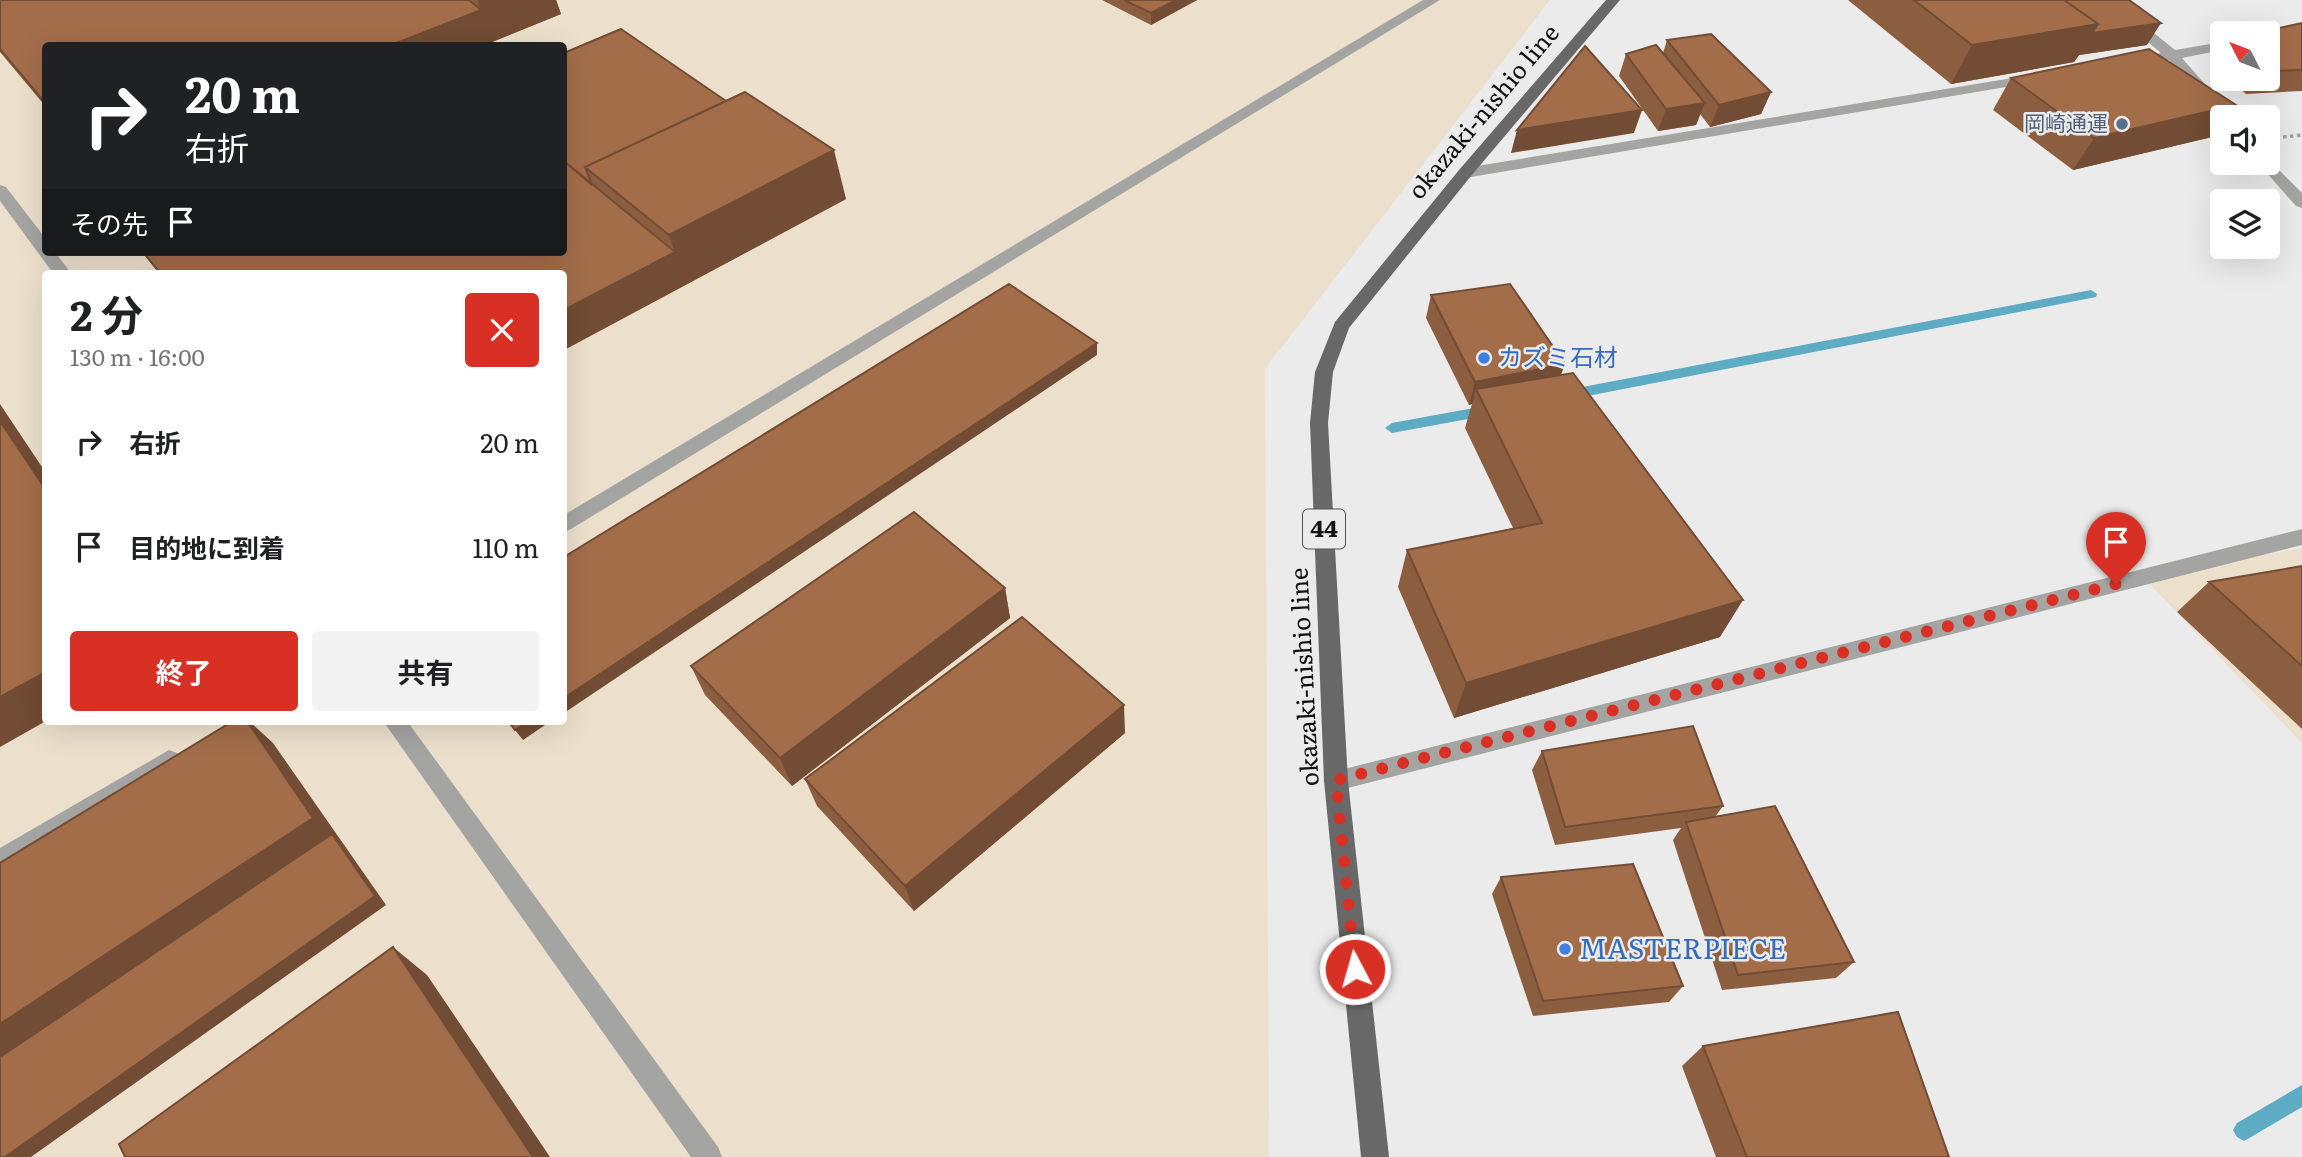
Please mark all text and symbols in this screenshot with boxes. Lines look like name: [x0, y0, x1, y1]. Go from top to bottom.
street label: okazaki-nishio line: [1398, 15, 1566, 205]
north arrow: [2210, 21, 2280, 91]
map controls: [2210, 21, 2280, 259]
text: 20 m: [185, 55, 300, 128]
icon: right: [70, 70, 161, 161]
button: sound: [2210, 105, 2280, 175]
place label: 岡崎通運: [2024, 106, 2108, 137]
marker: 岡崎通運: [2114, 116, 2130, 132]
text: 右折: [185, 122, 249, 170]
button: layers: [2210, 189, 2280, 259]
text: その先: [70, 203, 148, 242]
icon: arrive: [162, 203, 200, 241]
text: 2 分: [70, 282, 143, 344]
button: close: [465, 293, 539, 367]
place label: カズミ石材: [1498, 338, 1618, 373]
text: 130 m · 16:00: [70, 339, 205, 373]
marker: カズミ石材: [1476, 350, 1492, 366]
text: 右折: [129, 422, 181, 461]
text: 20 m: [480, 422, 539, 461]
icon: right: [70, 423, 108, 461]
road number: 44: [1303, 509, 1345, 548]
pin: [2086, 512, 2146, 584]
icon: arrive: [2097, 523, 2135, 561]
text: 目的地に到着: [129, 527, 285, 566]
text: 110 m: [472, 527, 539, 566]
icon: arrive: [70, 528, 108, 566]
street label: okazaki-nishio line: [1279, 567, 1326, 787]
button: 終了: [70, 631, 298, 711]
button: 共有: [312, 631, 539, 711]
place label: MASTERPIECE: [1579, 926, 1786, 968]
position arrow: [1318, 932, 1392, 1006]
marker: MASTERPIECE: [1557, 941, 1573, 957]

